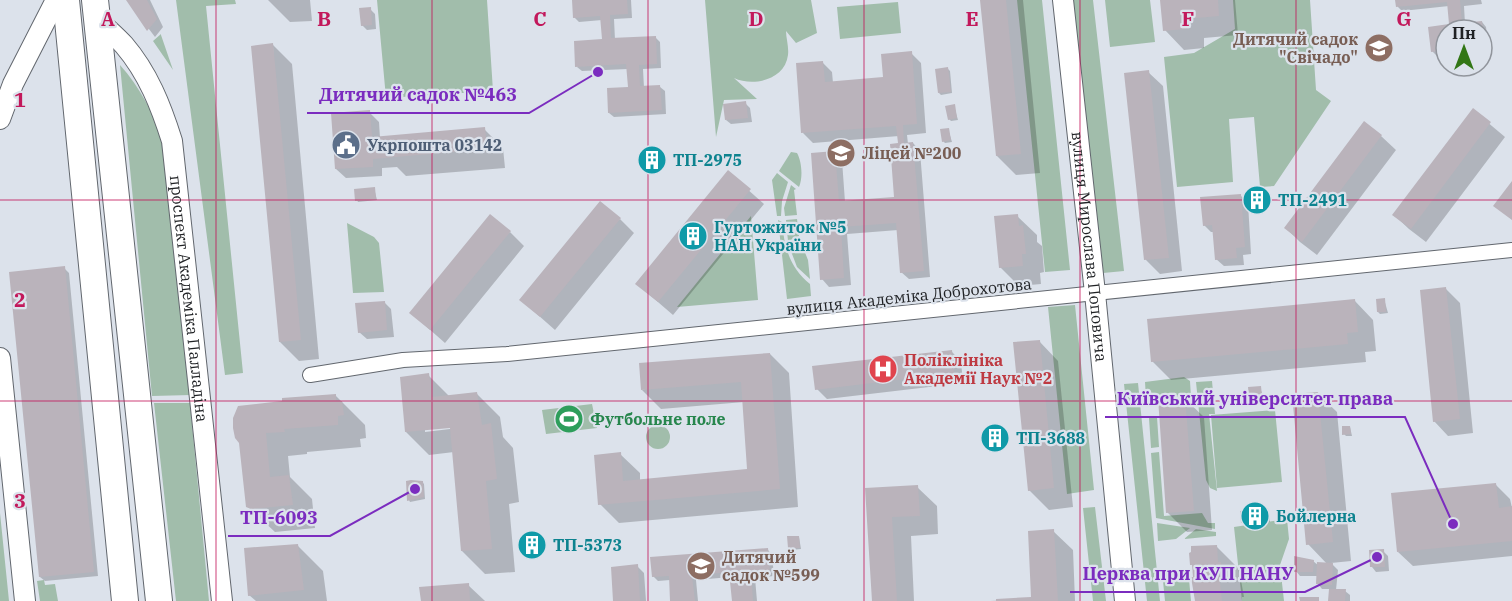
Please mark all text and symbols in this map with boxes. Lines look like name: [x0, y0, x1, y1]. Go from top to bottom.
text: A: [101, 5, 115, 32]
text: B: [317, 5, 331, 32]
text: C: [533, 5, 547, 32]
text: D: [748, 5, 764, 32]
text: E: [965, 5, 979, 32]
text: F: [1182, 5, 1194, 32]
text: G: [1396, 5, 1412, 32]
north arrow: [1434, 18, 1494, 78]
text: Пн: [1452, 23, 1476, 43]
place label: Дитячий садок "Свічадо": [1233, 29, 1358, 67]
school or university icon: Дитячий садок "Свічадо": [1363, 32, 1395, 64]
callout: Дитячий садок №463: [307, 77, 529, 113]
text: Дитячий садок №463: [319, 83, 517, 106]
text: 1: [14, 86, 26, 113]
public building icon: Укрпошта 03142: [330, 129, 362, 161]
street label: вулиця Мирослава Поповича: [1067, 130, 1112, 363]
place label: Укрпошта 03142: [367, 135, 502, 155]
school or university icon: Ліцей №200: [825, 137, 857, 169]
place label: Ліцей №200: [862, 143, 962, 163]
building icon: ТП-2975: [636, 144, 668, 176]
place label: ТП-2975: [673, 150, 742, 170]
street label: проспект Академіка Палладіна: [166, 174, 213, 423]
building icon: ТП-2491: [1241, 184, 1273, 216]
place label: ТП-2491: [1278, 190, 1347, 210]
place label: Гуртожиток №5 НАН України: [714, 217, 847, 255]
building icon: Гуртожиток №5 НАН України: [677, 220, 709, 252]
street label: вулиця Академіка Доброхотова: [785, 273, 1033, 319]
text: 2: [14, 286, 26, 313]
place label: Поліклініка Академії Наук №2: [904, 350, 1052, 388]
hospital icon: Поліклініка Академії Наук №2: [867, 353, 899, 385]
callout: Київський університет права: [1105, 381, 1405, 417]
text: Київський університет права: [1117, 387, 1393, 410]
sports icon: Футбольне поле: [553, 403, 585, 435]
place label: Футбольне поле: [590, 409, 726, 429]
building icon: ТП-3688: [979, 422, 1011, 454]
place label: ТП-3688: [1016, 428, 1086, 448]
text: 3: [14, 487, 26, 514]
callout: ТП-6093: [228, 500, 330, 536]
building icon: Бойлерна: [1239, 500, 1271, 532]
text: ТП-6093: [240, 506, 318, 529]
place label: Бойлерна: [1276, 506, 1357, 526]
building icon: ТП-5373: [516, 529, 548, 561]
place label: ТП-5373: [553, 535, 622, 555]
place label: Дитячий садок №599: [722, 547, 820, 585]
school or university icon: Дитячий садок №599: [685, 550, 717, 582]
callout: Церква при КУП НАНУ: [1070, 556, 1305, 592]
text: Церква при КУП НАНУ: [1082, 562, 1294, 585]

